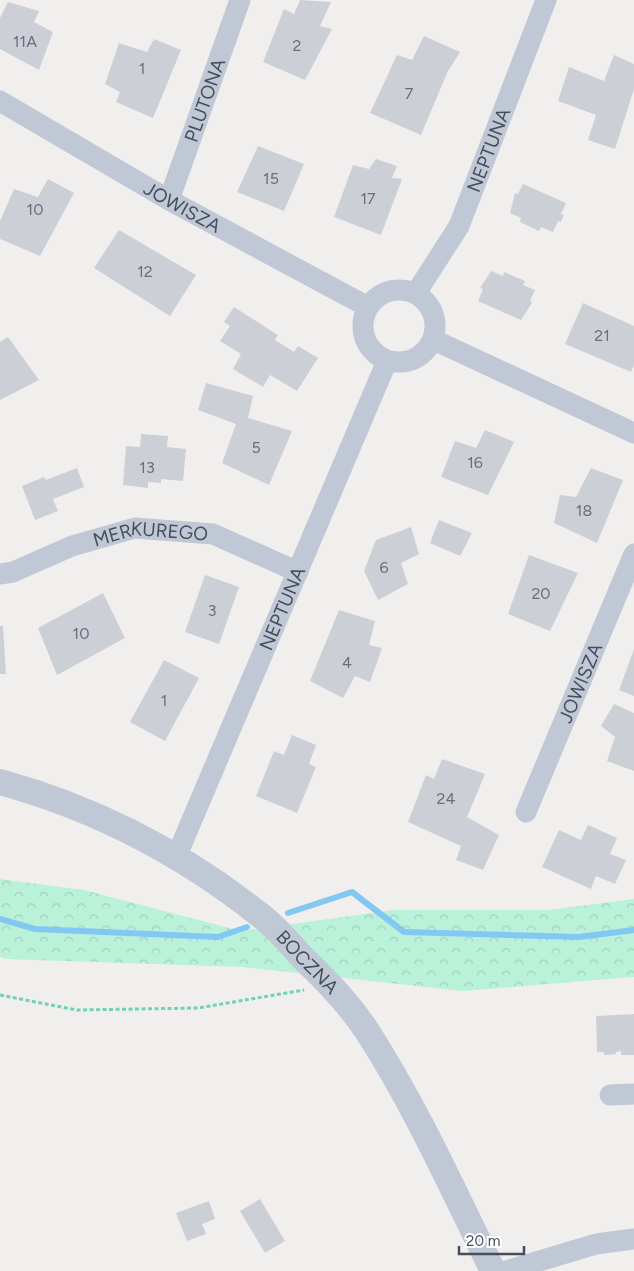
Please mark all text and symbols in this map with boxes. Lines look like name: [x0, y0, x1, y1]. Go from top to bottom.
house number: 11A: [13, 32, 37, 51]
house number: 2: [293, 36, 301, 55]
street label: PLUTONA: [180, 55, 230, 145]
house number: 1: [139, 59, 145, 78]
house number: 7: [405, 84, 414, 103]
street label: NEPTUNA: [462, 105, 515, 196]
house number: 15: [263, 169, 279, 188]
street label: JOWISZA: [140, 177, 225, 238]
house number: 17: [360, 189, 376, 208]
house number: 10: [27, 200, 43, 219]
house number: 12: [137, 262, 153, 281]
house number: 21: [594, 326, 610, 345]
house number: 5: [251, 438, 261, 457]
house number: 16: [467, 453, 483, 472]
house number: 13: [139, 458, 155, 477]
house number: 18: [576, 501, 592, 520]
street label: MERKUREGO: [90, 517, 209, 551]
house number: 6: [379, 558, 389, 577]
street label: NEPTUNA: [254, 563, 310, 654]
house number: 20: [531, 584, 551, 603]
house number: 3: [208, 601, 216, 620]
house number: 10: [73, 624, 89, 643]
street label: JOWISZA: [554, 640, 607, 726]
house number: 4: [342, 653, 352, 672]
house number: 1: [161, 691, 167, 710]
house number: 24: [437, 789, 455, 808]
street label: BOCZNA: [271, 926, 343, 999]
scale bar: [459, 1224, 524, 1256]
text: 20 m: [466, 1232, 500, 1250]

